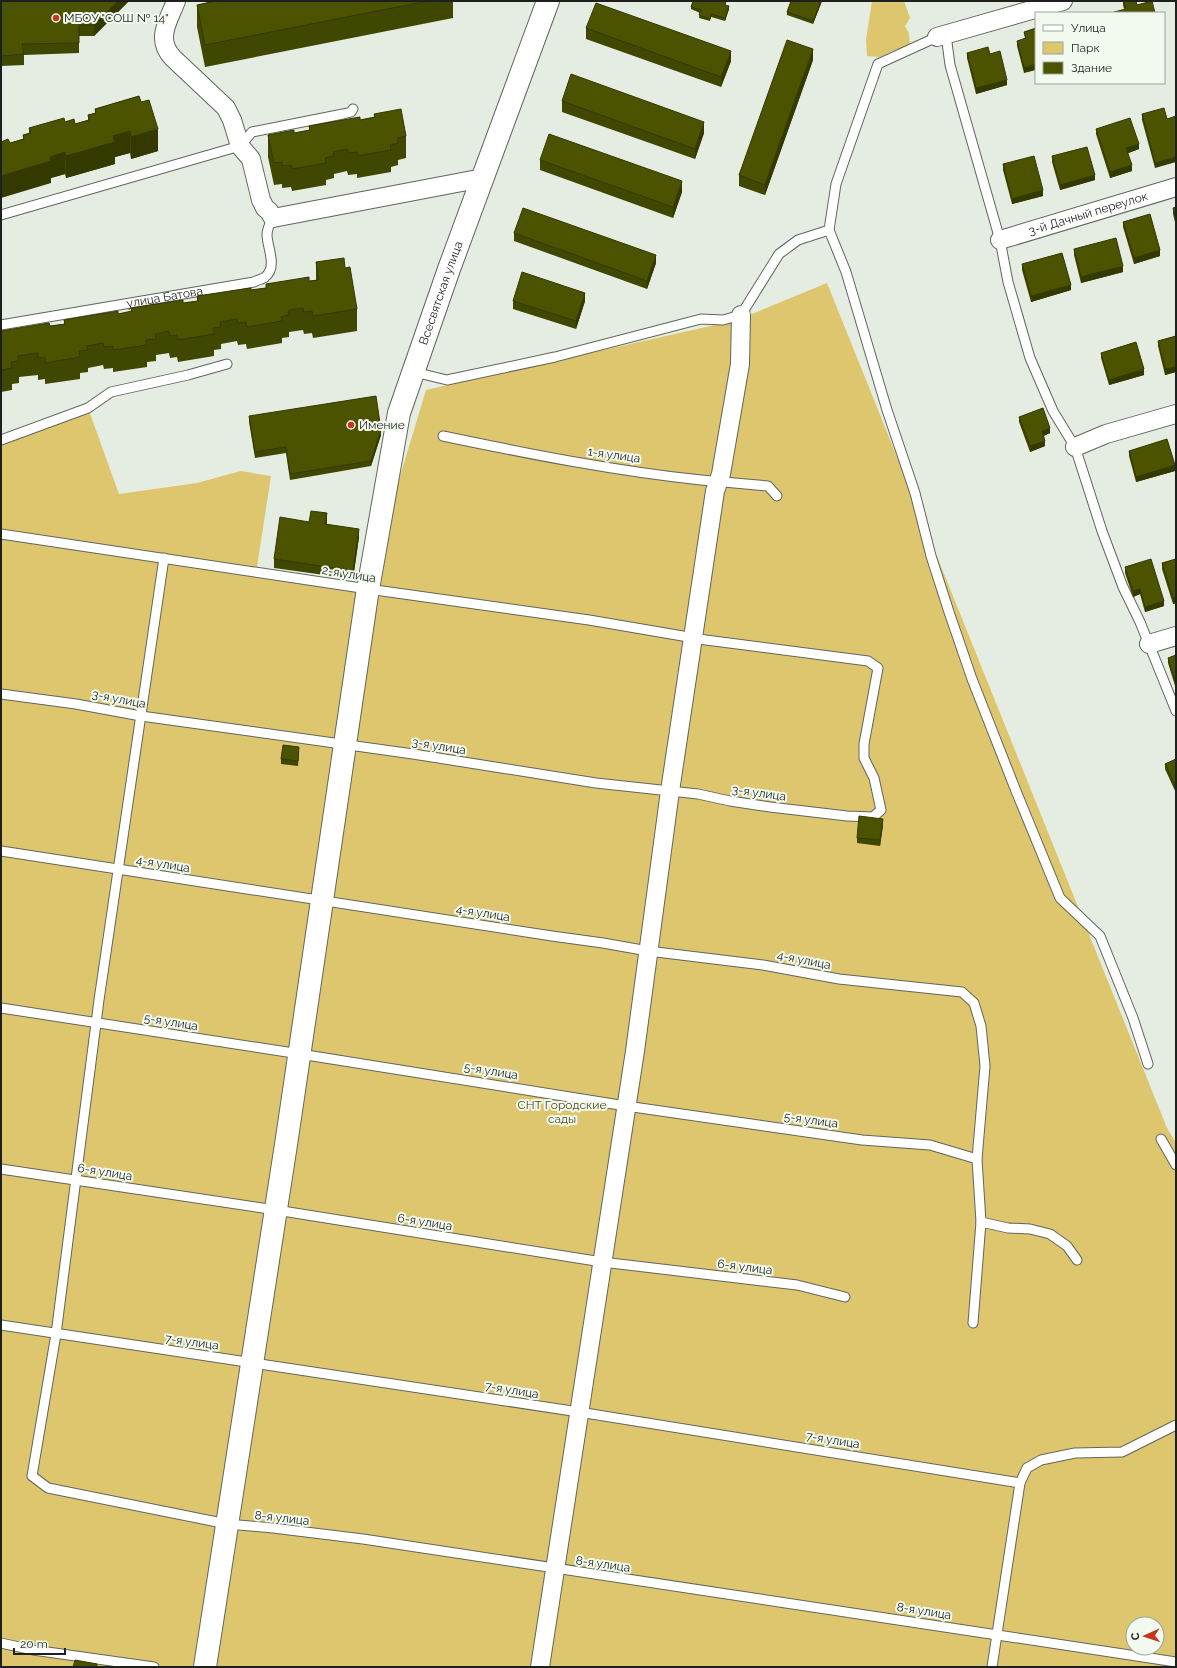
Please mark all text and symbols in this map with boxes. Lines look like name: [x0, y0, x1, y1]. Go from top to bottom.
place label: МБОУ "СОШ № 14": [64, 11, 169, 25]
legend: [1035, 12, 1165, 84]
marker: МБОУ "СОШ № 14": [51, 13, 61, 23]
text: Улица: [1071, 21, 1106, 35]
text: Парк: [1071, 41, 1100, 55]
text: Здание: [1071, 61, 1112, 75]
street label: 3-й Дачный переулок: [1027, 189, 1149, 238]
street label: Всесвятская улица: [416, 239, 466, 347]
street label: улица Батова: [125, 284, 204, 311]
place label: Имение: [359, 418, 405, 432]
marker: Имение: [346, 420, 356, 430]
street label: 1-я улица: [587, 444, 641, 466]
street label: 2-я улица: [321, 563, 377, 585]
street label: 3-я улица: [91, 687, 147, 711]
street label: 3-я улица: [411, 735, 467, 757]
street label: 3-я улица: [731, 782, 787, 804]
street label: 4-я улица: [135, 853, 191, 875]
street label: 4-я улица: [455, 902, 511, 924]
street label: 4-я улица: [776, 948, 832, 972]
street label: 5-я улица: [143, 1011, 199, 1033]
street label: 5-я улица: [463, 1060, 519, 1082]
park label: СНТ Городские сады: [518, 1098, 606, 1126]
street label: 5-я улица: [783, 1109, 839, 1131]
street label: 6-я улица: [77, 1161, 133, 1183]
street label: 6-я улица: [397, 1211, 453, 1233]
street label: 6-я улица: [717, 1257, 773, 1277]
street label: 7-я улица: [164, 1331, 220, 1353]
street label: 7-я улица: [484, 1379, 540, 1401]
street label: 7-я улица: [805, 1429, 861, 1451]
street label: 8-я улица: [254, 1508, 310, 1528]
street label: 8-я улица: [575, 1553, 631, 1575]
street label: 8-я улица: [896, 1600, 952, 1622]
north arrow: [1125, 1616, 1165, 1656]
scale bar: [14, 1630, 65, 1656]
text: С: [1129, 1632, 1142, 1641]
text: 20 m: [20, 1637, 48, 1651]

